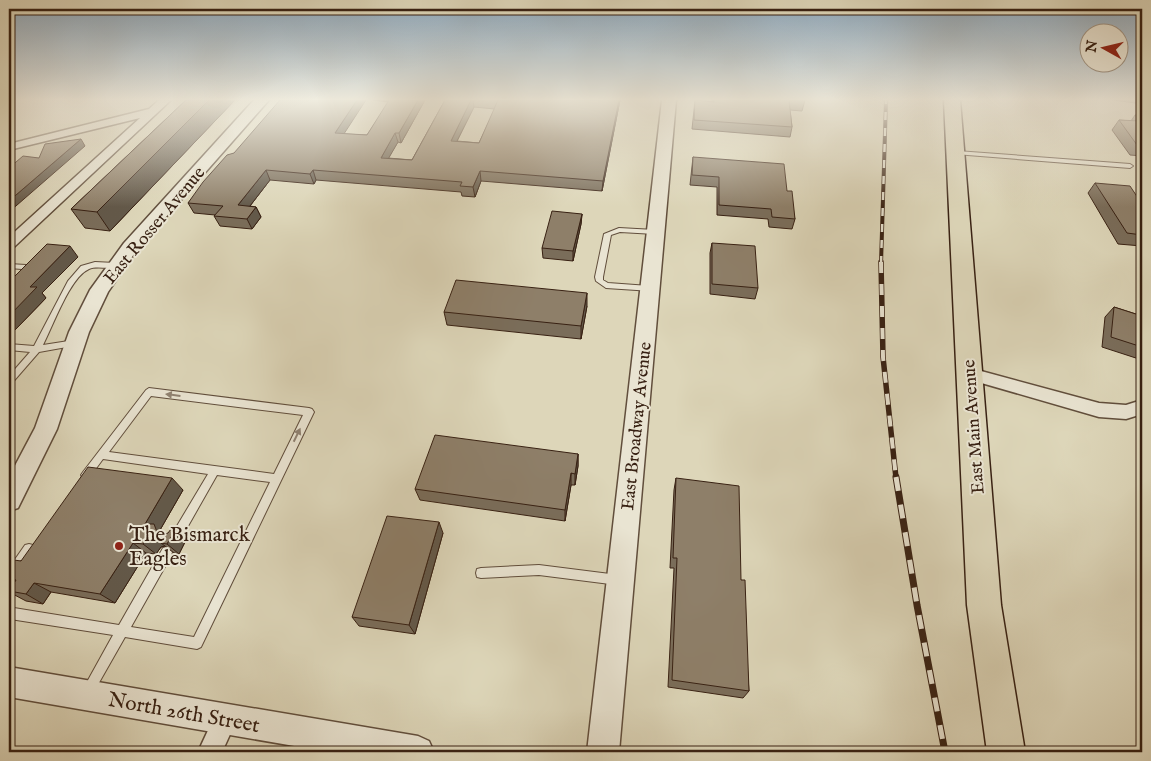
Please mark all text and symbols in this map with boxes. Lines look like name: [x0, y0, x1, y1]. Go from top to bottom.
north arrow: [1078, 22, 1128, 72]
text: N: [1082, 39, 1102, 55]
street label: East Rosser Avenue: [99, 162, 211, 289]
street label: East Broadway Avenue: [617, 341, 658, 512]
street label: East Main Avenue: [958, 359, 991, 495]
one-way arrow: [165, 391, 181, 399]
one-way arrow: [293, 428, 301, 442]
place label: The Bismarck Eagles: [129, 522, 251, 573]
marker: The Bismarck Eagles: [113, 540, 125, 552]
street label: North 26th Street: [106, 687, 262, 740]

